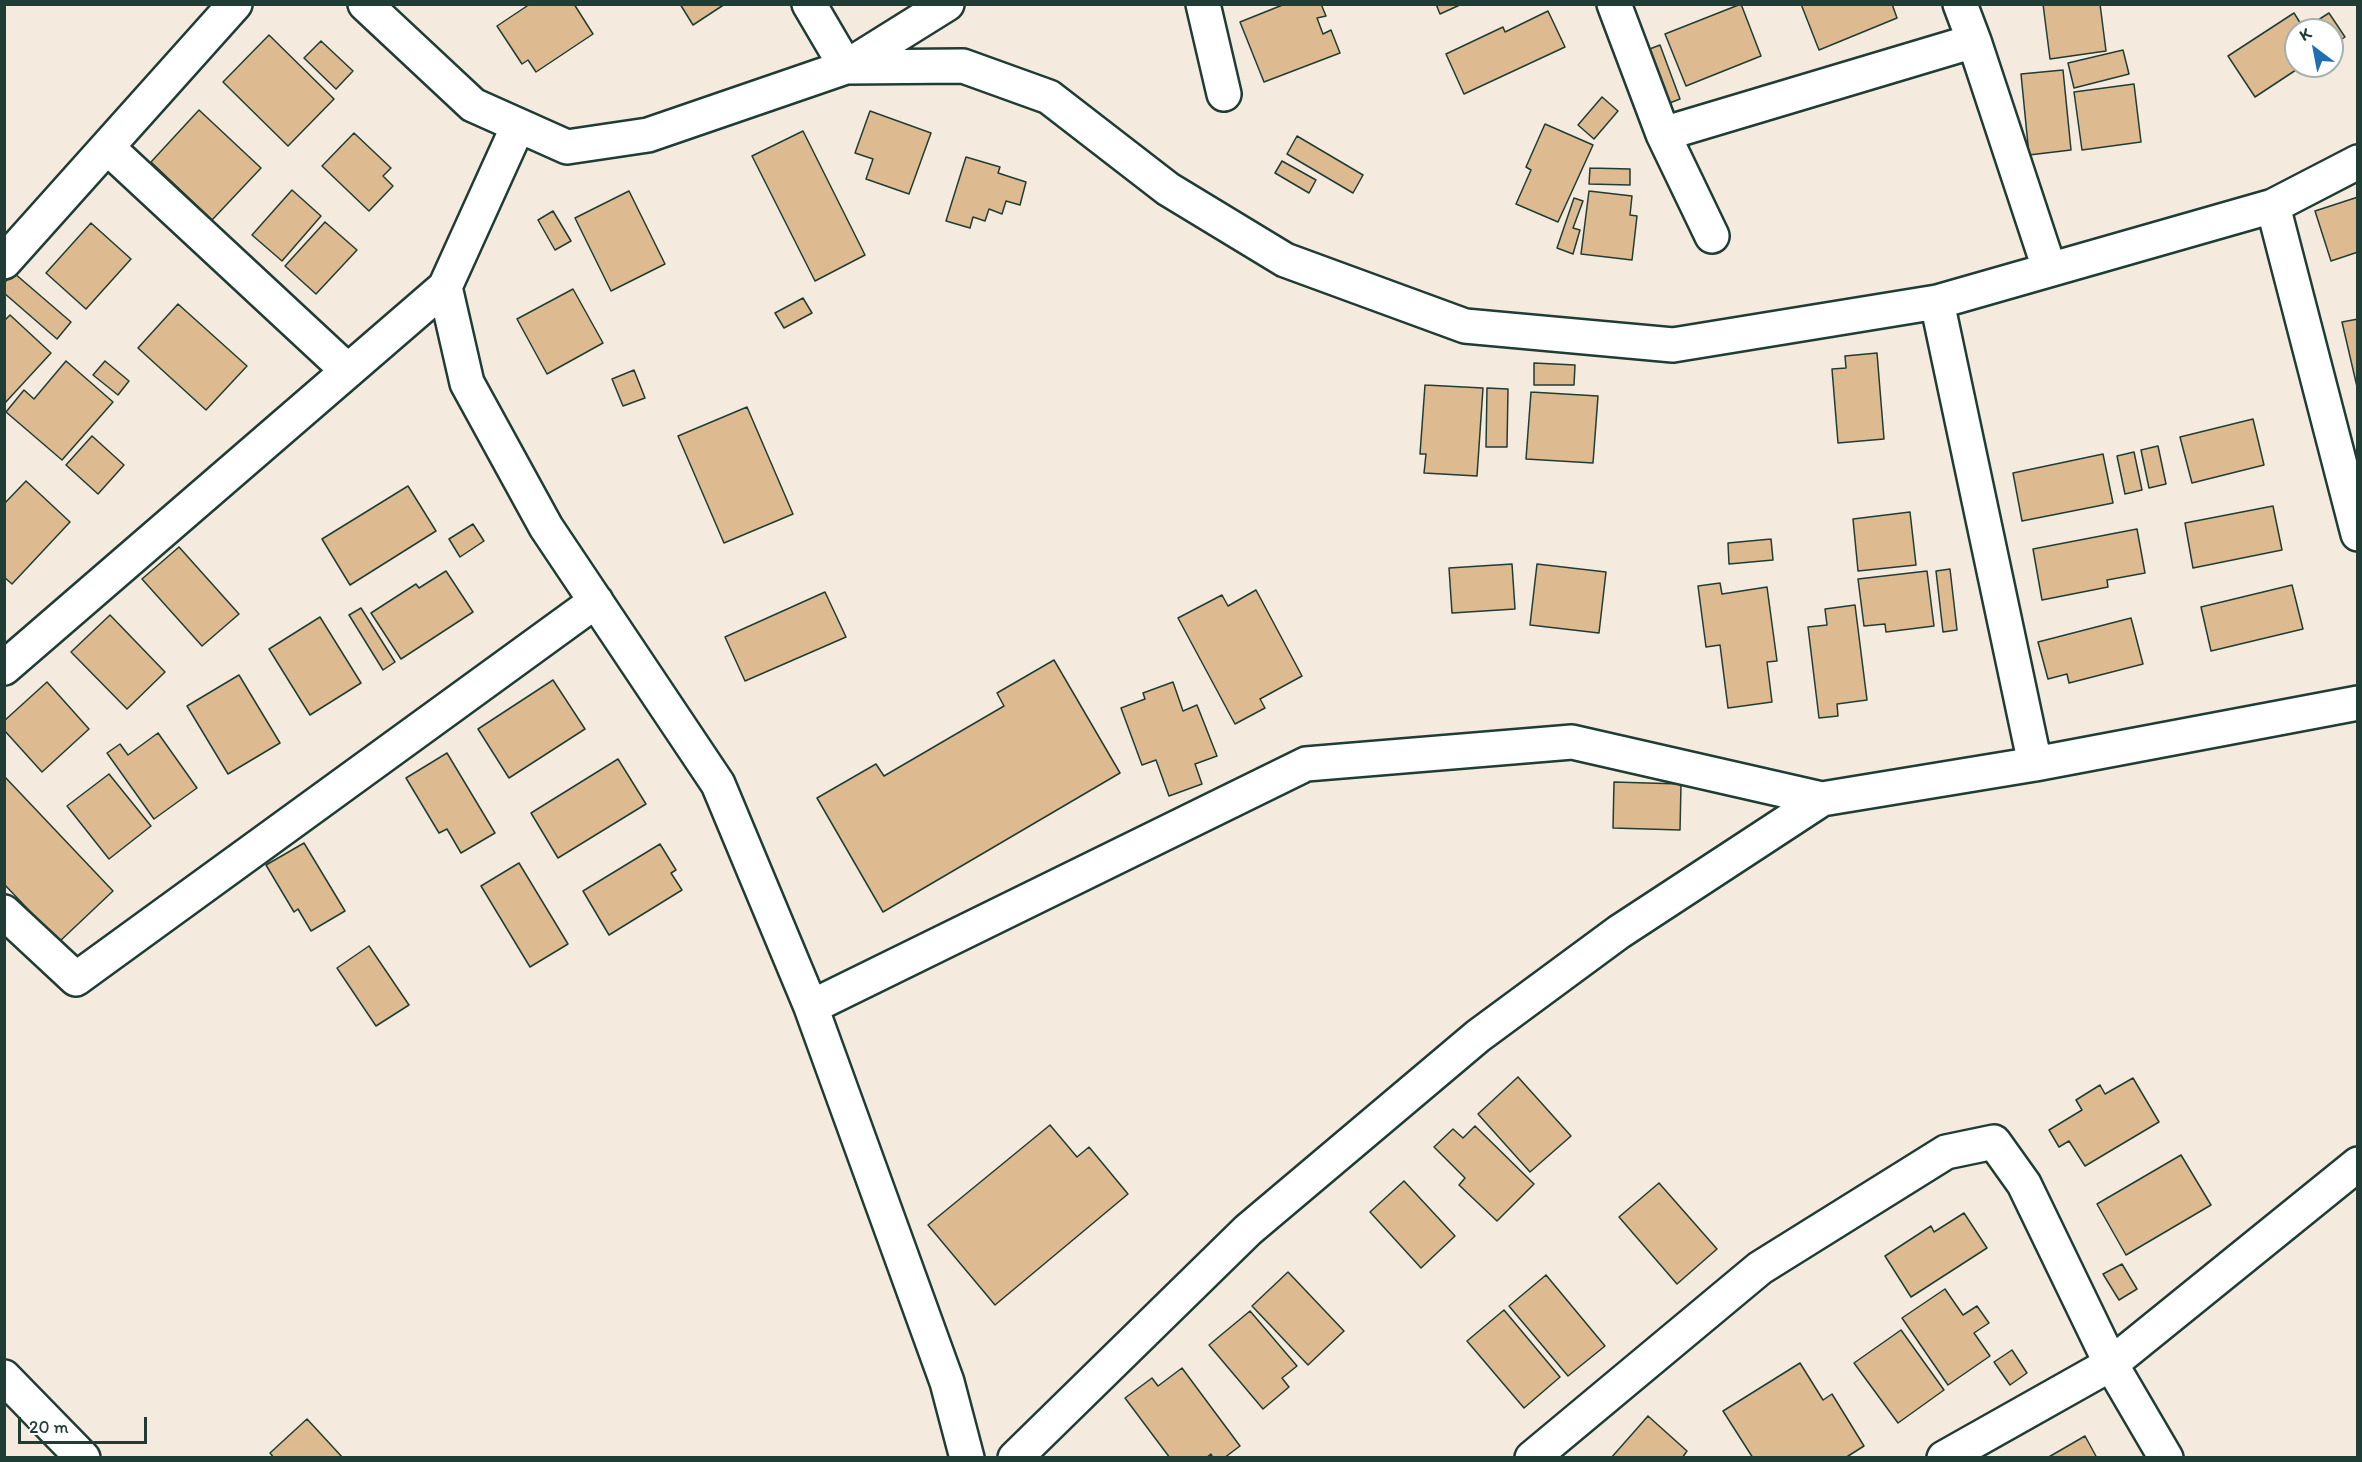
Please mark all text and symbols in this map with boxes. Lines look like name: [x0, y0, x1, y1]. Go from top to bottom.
north arrow: [2284, 18, 2344, 78]
text: K: [2296, 23, 2315, 45]
scale bar: [21, 1405, 150, 1443]
text: 20 m: [29, 1416, 69, 1438]

